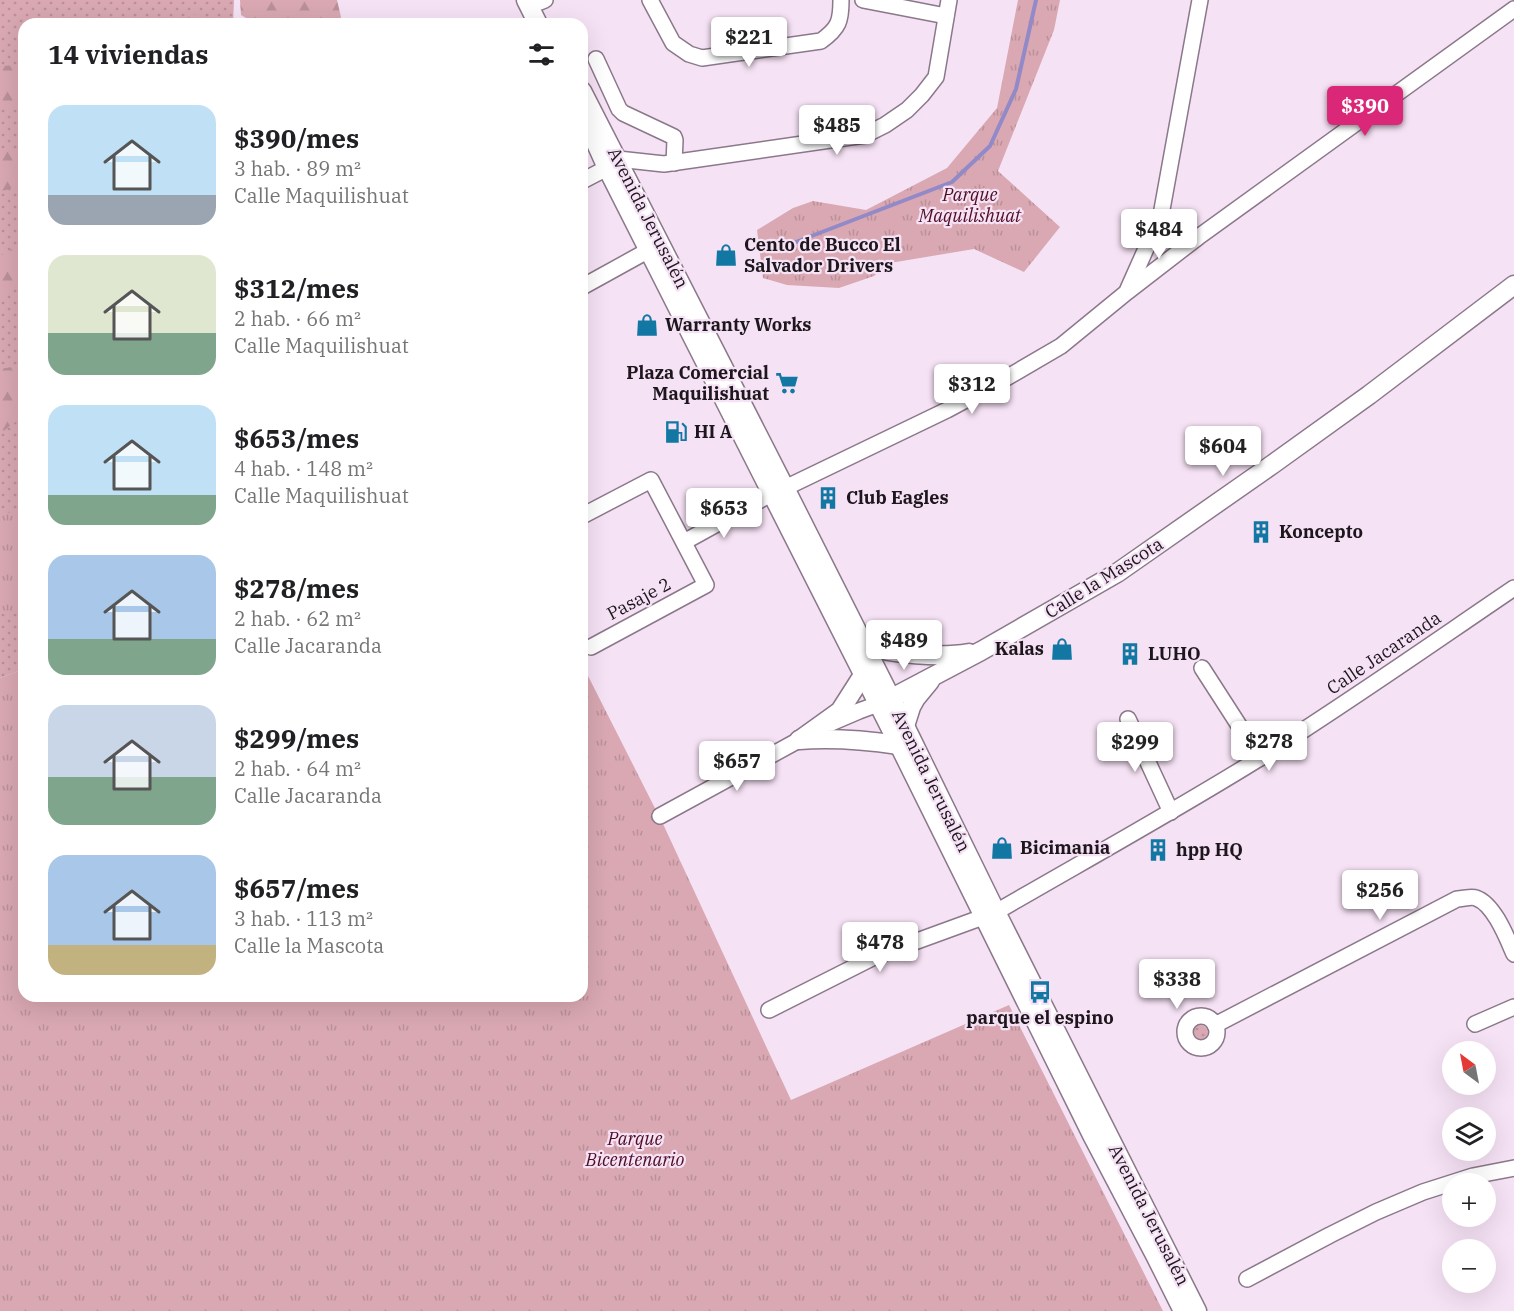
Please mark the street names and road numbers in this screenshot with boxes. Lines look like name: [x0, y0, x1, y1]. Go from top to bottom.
street label: Avenida Jerusalén: [603, 143, 694, 292]
street label: Calle la Mascota: [1040, 532, 1167, 623]
street label: Pasaje 2: [603, 572, 675, 625]
street label: Calle Jacaranda: [1322, 606, 1445, 699]
street label: Avenida Jerusalén: [887, 706, 976, 856]
street label: Avenida Jerusalén: [1104, 1140, 1195, 1289]

